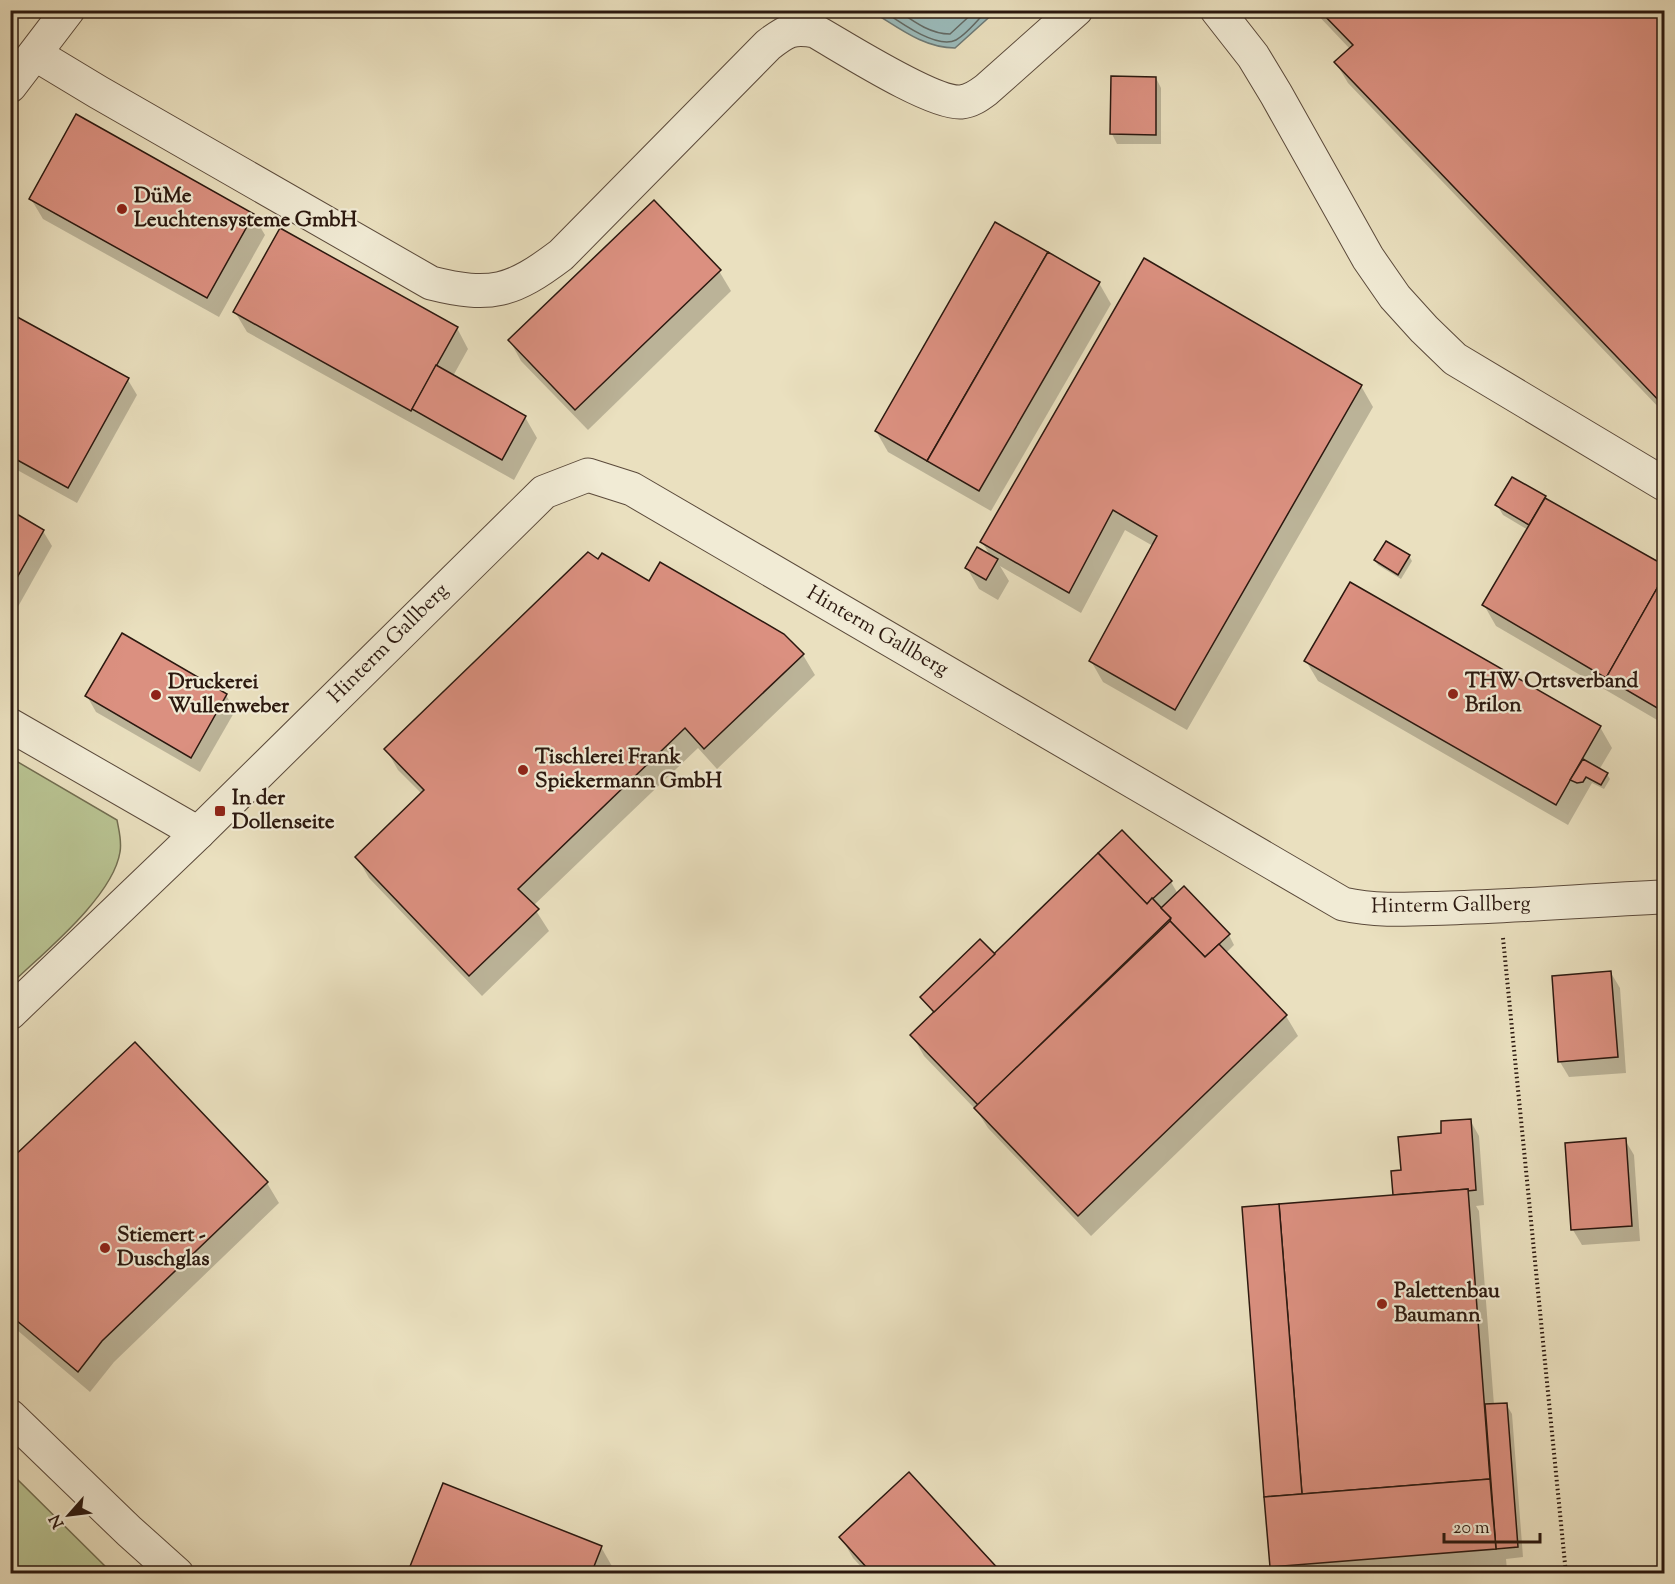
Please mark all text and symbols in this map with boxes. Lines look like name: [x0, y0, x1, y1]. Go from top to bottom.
place label: DüMe Leuchtensysteme GmbH: [134, 182, 358, 236]
marker: DüMe Leuchtensysteme GmbH: [115, 202, 129, 216]
street label: Hinterm Gallberg: [322, 577, 456, 711]
street label: Hinterm Gallberg: [800, 579, 954, 685]
place label: THW Ortsverband Brilon: [1465, 667, 1639, 721]
place label: Druckerei Wullenweber: [168, 668, 289, 722]
marker: THW Ortsverband Brilon: [1446, 687, 1460, 701]
marker: Druckerei Wullenweber: [149, 688, 163, 702]
place label: Tischlerei Frank Spiekermann GmbH: [535, 743, 723, 797]
marker: Tischlerei Frank Spiekermann GmbH: [516, 763, 530, 777]
place label: In der Dollenseite: [232, 784, 335, 838]
marker: In der Dollenseite: [213, 804, 227, 818]
street label: Hinterm Gallberg: [1371, 890, 1531, 922]
place label: Stiemert - Duschglas: [117, 1221, 210, 1275]
marker: Stiemert - Duschglas: [98, 1241, 112, 1255]
place label: Palettenbau Baumann: [1394, 1277, 1501, 1331]
marker: Palettenbau Baumann: [1375, 1297, 1389, 1311]
north arrow: [39, 1485, 99, 1545]
scale bar: [1444, 1506, 1540, 1544]
text: N: [45, 1510, 71, 1532]
text: 20 m: [1453, 1516, 1490, 1542]

